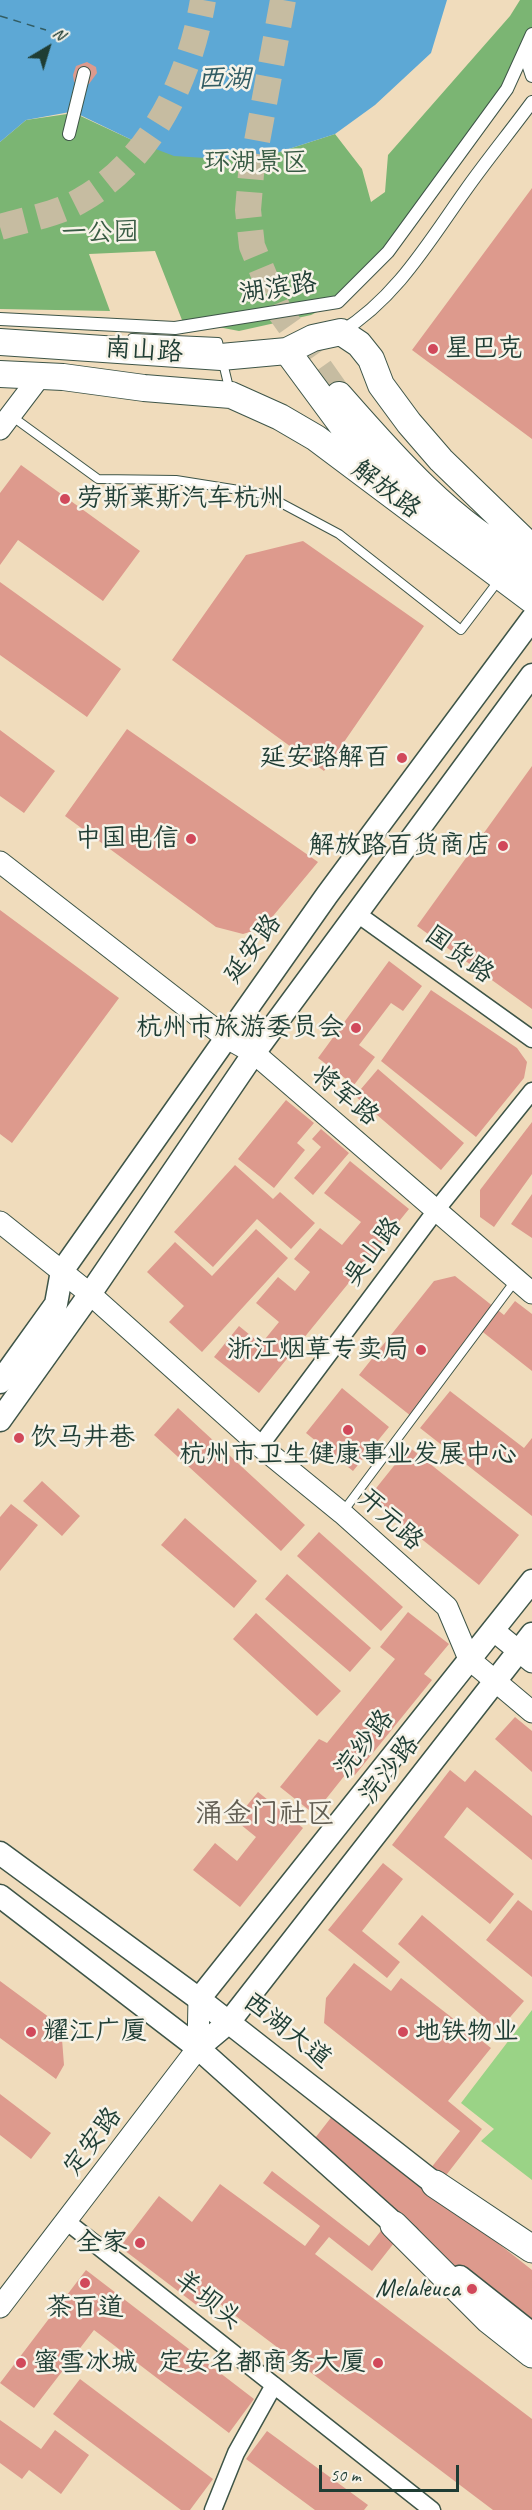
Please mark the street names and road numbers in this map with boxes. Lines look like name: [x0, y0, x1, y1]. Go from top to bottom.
street label: 湖滨路: [237, 267, 319, 311]
street label: 南山路: [104, 333, 184, 369]
street label: 解放路: [345, 454, 427, 526]
street label: 延安路: [217, 908, 289, 990]
street label: 国货路: [418, 919, 500, 991]
street label: 将军路: [305, 1059, 385, 1133]
street label: 吴山路: [337, 1211, 409, 1293]
street label: 开元路: [351, 1482, 429, 1558]
street label: 浣纱路: [329, 1704, 401, 1784]
street label: 浣沙路: [354, 1730, 426, 1810]
street label: 西湖大道: [236, 1987, 338, 2075]
street label: 定安路: [57, 2101, 129, 2183]
street label: 羊坝头: [168, 2265, 248, 2337]

